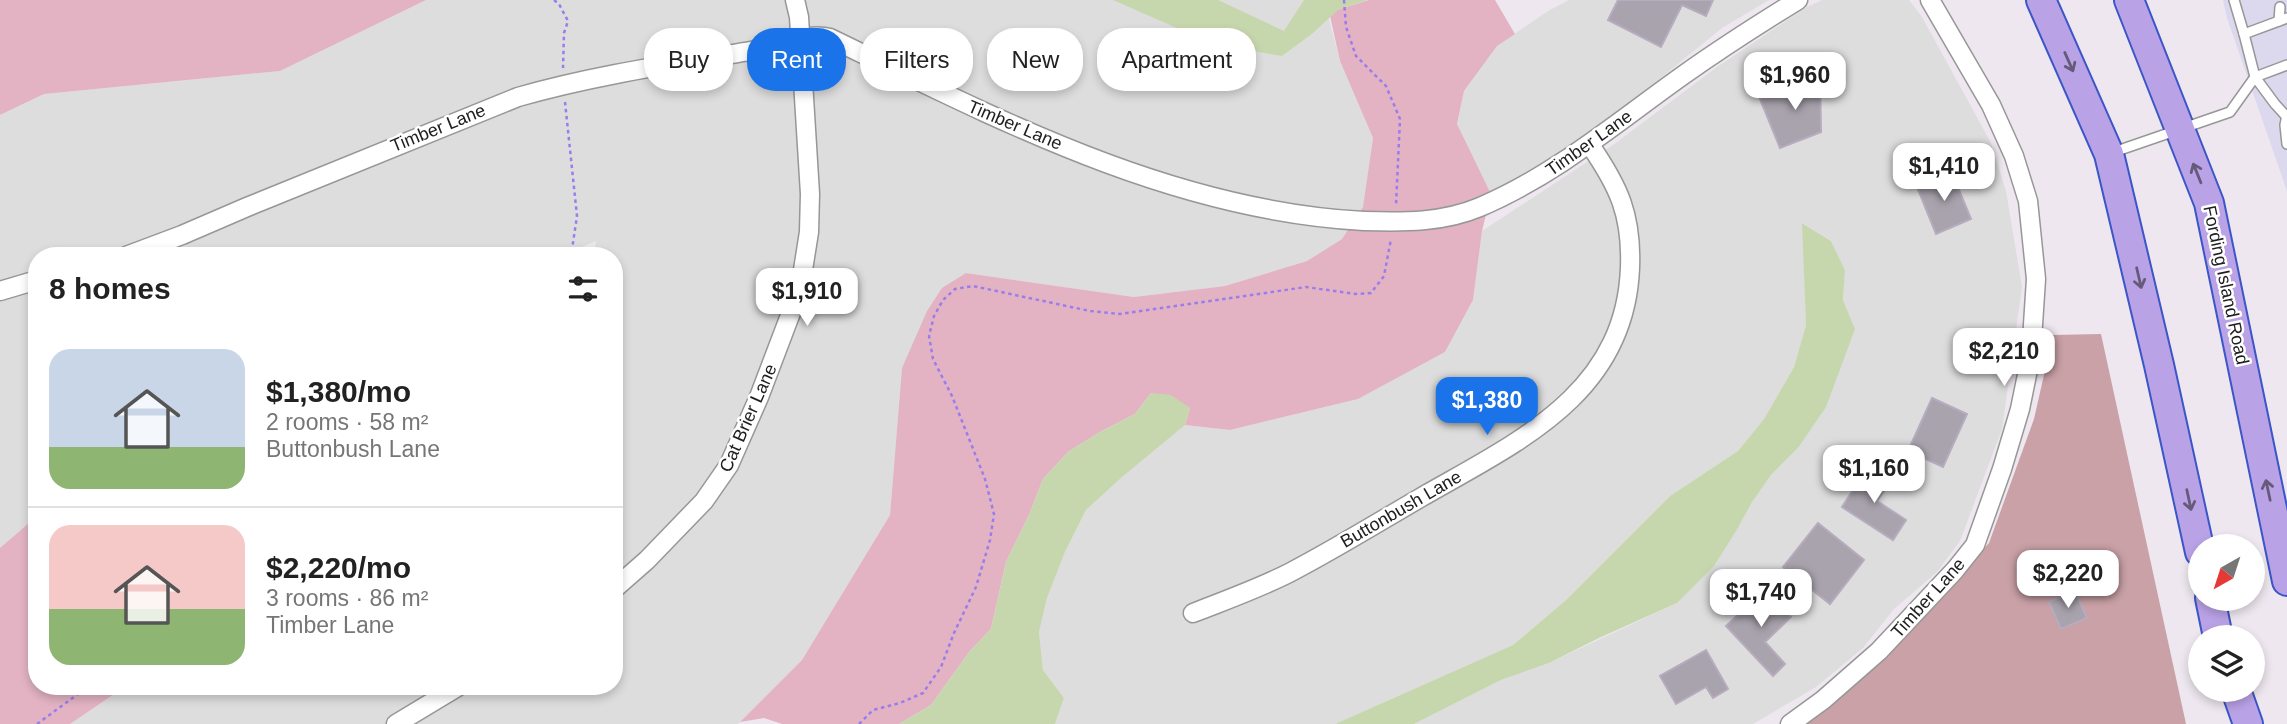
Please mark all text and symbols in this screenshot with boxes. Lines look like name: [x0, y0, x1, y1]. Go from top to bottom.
chip: Buy: [644, 28, 733, 91]
chip: Rent: [747, 28, 846, 91]
chip: Filters: [860, 28, 973, 91]
chip: New: [987, 28, 1083, 91]
chip: Apartment: [1097, 28, 1256, 91]
one-way arrow: [2063, 51, 2076, 73]
pin: $1,960: [1738, 52, 1852, 112]
text: $1,960: [1760, 62, 1830, 88]
street label: Timber Lane: [965, 96, 1065, 154]
street label: Timber Lane: [388, 100, 488, 156]
street label: Timber Lane: [1542, 106, 1636, 180]
pin: $1,410: [1887, 144, 2001, 203]
text: $1,410: [1909, 153, 1979, 179]
one-way arrow: [2190, 162, 2203, 184]
street label: Fording Island Road: [2199, 204, 2253, 366]
one-way arrow: [2132, 266, 2146, 289]
pin: $1,910: [750, 268, 864, 328]
icon: filters: [564, 270, 602, 308]
text: 8 homes: [49, 272, 171, 305]
text: $1,910: [772, 278, 842, 304]
pin: $2,210: [1947, 328, 2061, 388]
text: $2,210: [1969, 338, 2039, 364]
street label: Cat Brier Lane: [715, 361, 781, 475]
text: $1,380/mo: [266, 375, 411, 408]
icon: home: [105, 377, 189, 461]
pin: $1,380: [1430, 378, 1544, 437]
text: $1,380: [1452, 387, 1522, 413]
text: 2 rooms · 58 m²: [266, 409, 428, 435]
text: Buttonbush Lane: [266, 436, 440, 462]
pin: $1,160: [1817, 446, 1931, 505]
text: $1,160: [1839, 455, 1909, 481]
street label: Buttonbush Lane: [1337, 466, 1465, 552]
one-way arrow: [2261, 479, 2275, 502]
one-way arrow: [2182, 488, 2196, 511]
north arrow: [2188, 534, 2264, 611]
map controls: [2188, 534, 2265, 702]
pin: $2,220: [2011, 550, 2125, 610]
text: $2,220/mo: [266, 551, 411, 584]
icon: home: [105, 553, 189, 637]
street label: Timber Lane: [1887, 554, 1969, 642]
text: $2,220: [2033, 560, 2103, 586]
pin: $1,740: [1704, 570, 1818, 629]
text: $1,740: [1726, 579, 1796, 605]
text: 3 rooms · 86 m²: [266, 585, 428, 611]
text: Timber Lane: [266, 612, 394, 638]
button: layers: [2188, 625, 2265, 702]

